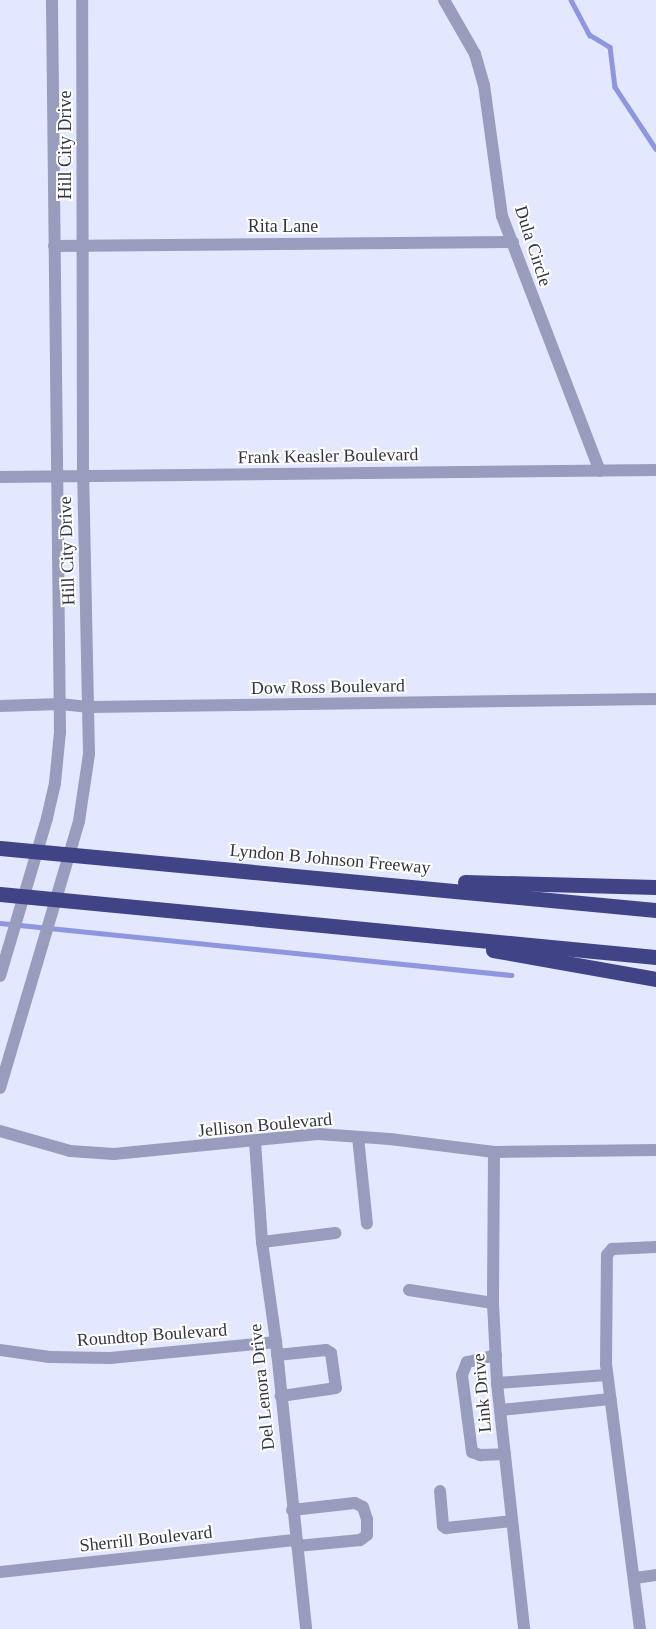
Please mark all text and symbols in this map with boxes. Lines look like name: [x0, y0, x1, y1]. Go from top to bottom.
street label: Hill City Drive: [54, 91, 76, 199]
street label: Dula Circle: [510, 203, 556, 289]
street label: Rita Lane: [248, 215, 318, 237]
street label: Frank Keasler Boulevard: [237, 444, 419, 468]
street label: Hill City Drive: [54, 496, 80, 606]
street label: Dow Ross Boulevard: [251, 675, 405, 699]
street label: Lyndon B Johnson Freeway: [229, 839, 431, 879]
street label: Jellison Boulevard: [197, 1108, 333, 1142]
street label: Roundtop Boulevard: [76, 1319, 228, 1351]
street label: Del Lenora Drive: [245, 1323, 279, 1451]
street label: Link Drive: [468, 1352, 496, 1434]
street label: Sherrill Boulevard: [79, 1521, 213, 1557]

